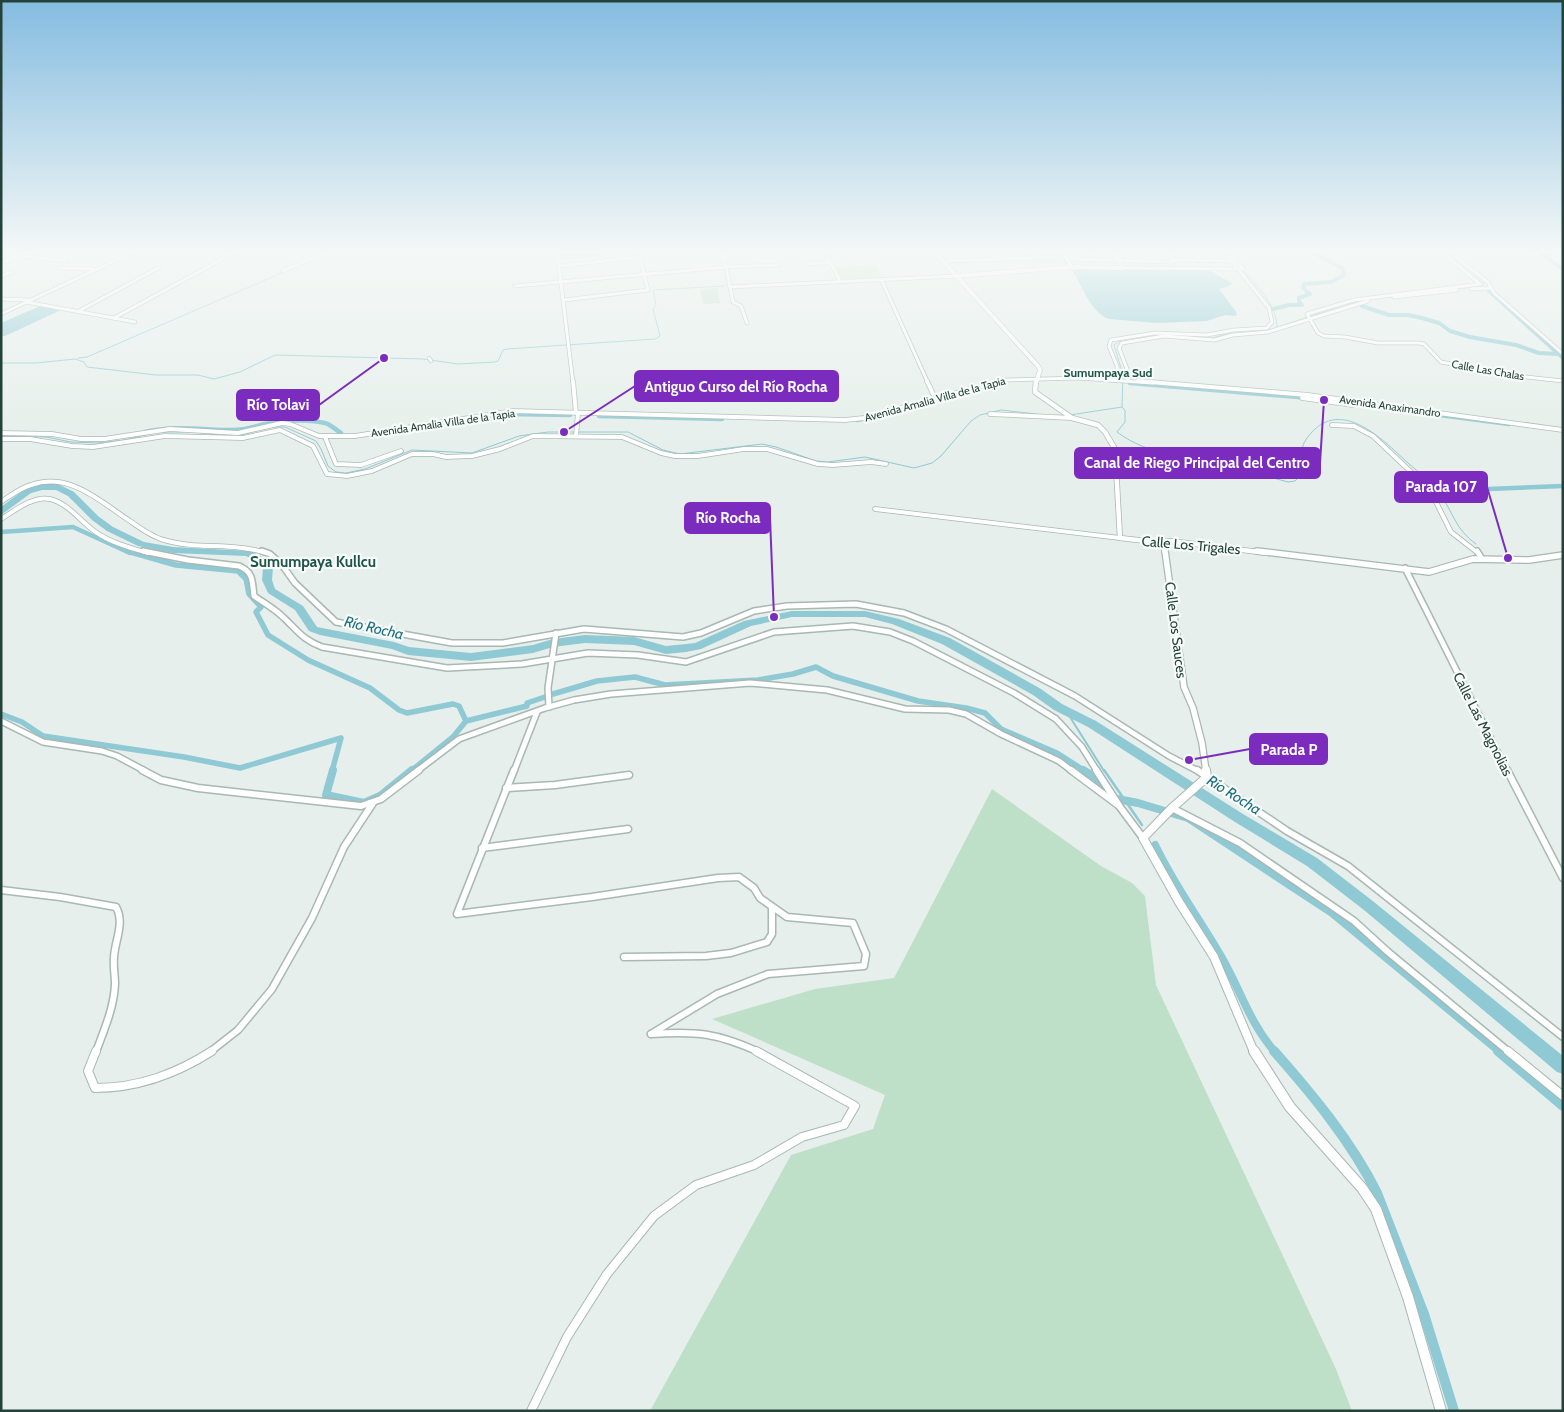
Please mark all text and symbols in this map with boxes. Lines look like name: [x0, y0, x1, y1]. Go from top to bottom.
street label: Calle Las Chalas: [1451, 357, 1526, 383]
district label: Sumumpaya Sud: [1064, 365, 1153, 380]
callout: Antiguo Curso del Río Rocha: [635, 371, 838, 401]
street label: Avenida Amalia Villa de la Tapia: [863, 373, 1008, 425]
text: Antiguo Curso del Río Rocha: [644, 378, 828, 396]
callout: Río Tolavi: [237, 390, 319, 420]
street label: Avenida Anaximandro: [1339, 392, 1441, 420]
text: Río Tolavi: [247, 396, 309, 414]
street label: Avenida Amalia Villa de la Tapia: [370, 406, 517, 440]
callout: Canal de Riego Principal del Centro: [1075, 448, 1320, 478]
text: Canal de Riego Principal del Centro: [1084, 454, 1310, 472]
callout: Parada 107: [1395, 472, 1487, 502]
text: Parada 107: [1405, 478, 1477, 496]
callout: Río Rocha: [685, 503, 770, 533]
text: Río Rocha: [695, 509, 761, 527]
street label: Calle Los Trigales: [1141, 532, 1241, 558]
district label: Sumumpaya Kullcu: [250, 553, 376, 571]
street label: Calle Los Sauces: [1161, 581, 1191, 680]
water label: Río Rocha: [343, 612, 405, 644]
street label: Calle Las Magnolias: [1449, 669, 1517, 779]
callout: Parada P: [1250, 734, 1327, 764]
text: Parada P: [1261, 741, 1318, 759]
water label: Río Rocha: [1204, 771, 1264, 819]

